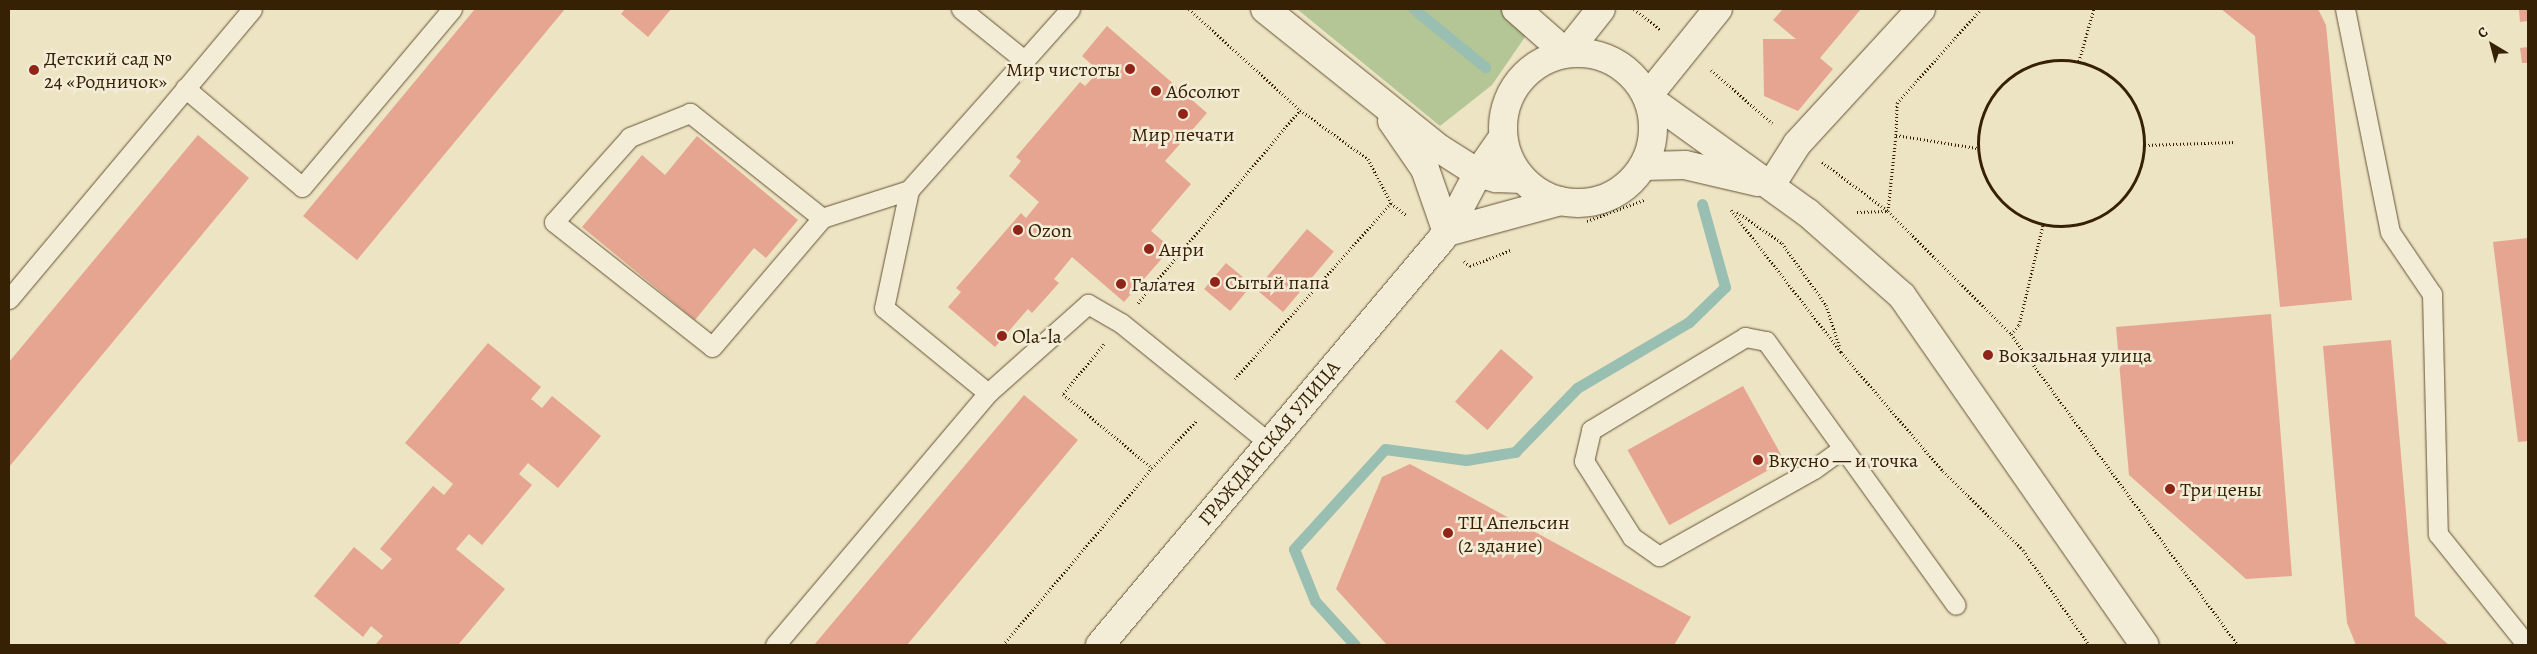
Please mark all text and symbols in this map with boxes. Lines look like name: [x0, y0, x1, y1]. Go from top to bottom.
north arrow: [2467, 20, 2517, 70]
text: С: [2474, 22, 2492, 43]
place label: Детский сад № 24 «Родничок»: [44, 46, 172, 93]
place label: Мир чистоты: [1006, 57, 1120, 81]
marker: Мир чистоты: [1124, 63, 1136, 75]
marker: Детский сад № 24 «Родничок»: [28, 64, 40, 76]
place label: Абсолют: [1166, 79, 1240, 103]
marker: Абсолют: [1150, 85, 1162, 97]
marker: Мир печати: [1177, 108, 1189, 120]
place label: Мир печати: [1132, 122, 1234, 146]
place label: Ozon: [1028, 218, 1072, 242]
marker: Ozon: [1012, 224, 1024, 236]
place label: Анри: [1159, 237, 1204, 261]
marker: Анри: [1143, 243, 1155, 255]
place label: Сытый папа: [1225, 270, 1330, 294]
place label: Галатея: [1131, 272, 1195, 296]
marker: Сытый папа: [1209, 276, 1221, 288]
marker: Галатея: [1115, 278, 1127, 290]
place label: Ola-la: [1012, 324, 1062, 348]
marker: Ola-la: [996, 330, 1008, 342]
place label: Вокзальная улица: [1998, 343, 2152, 367]
marker: Вокзальная улица: [1982, 349, 1994, 361]
street label: ГРАЖДАНСКАЯ УЛИЦА: [1193, 356, 1345, 530]
place label: Вкусно — и точка: [1768, 448, 1919, 472]
marker: Вкусно — и точка: [1752, 454, 1764, 466]
place label: Три цены: [2180, 477, 2262, 501]
marker: Три цены: [2164, 483, 2176, 495]
place label: ТЦ Апельсин (2 здание): [1458, 510, 1570, 557]
marker: ТЦ Апельсин (2 здание): [1442, 527, 1454, 539]

